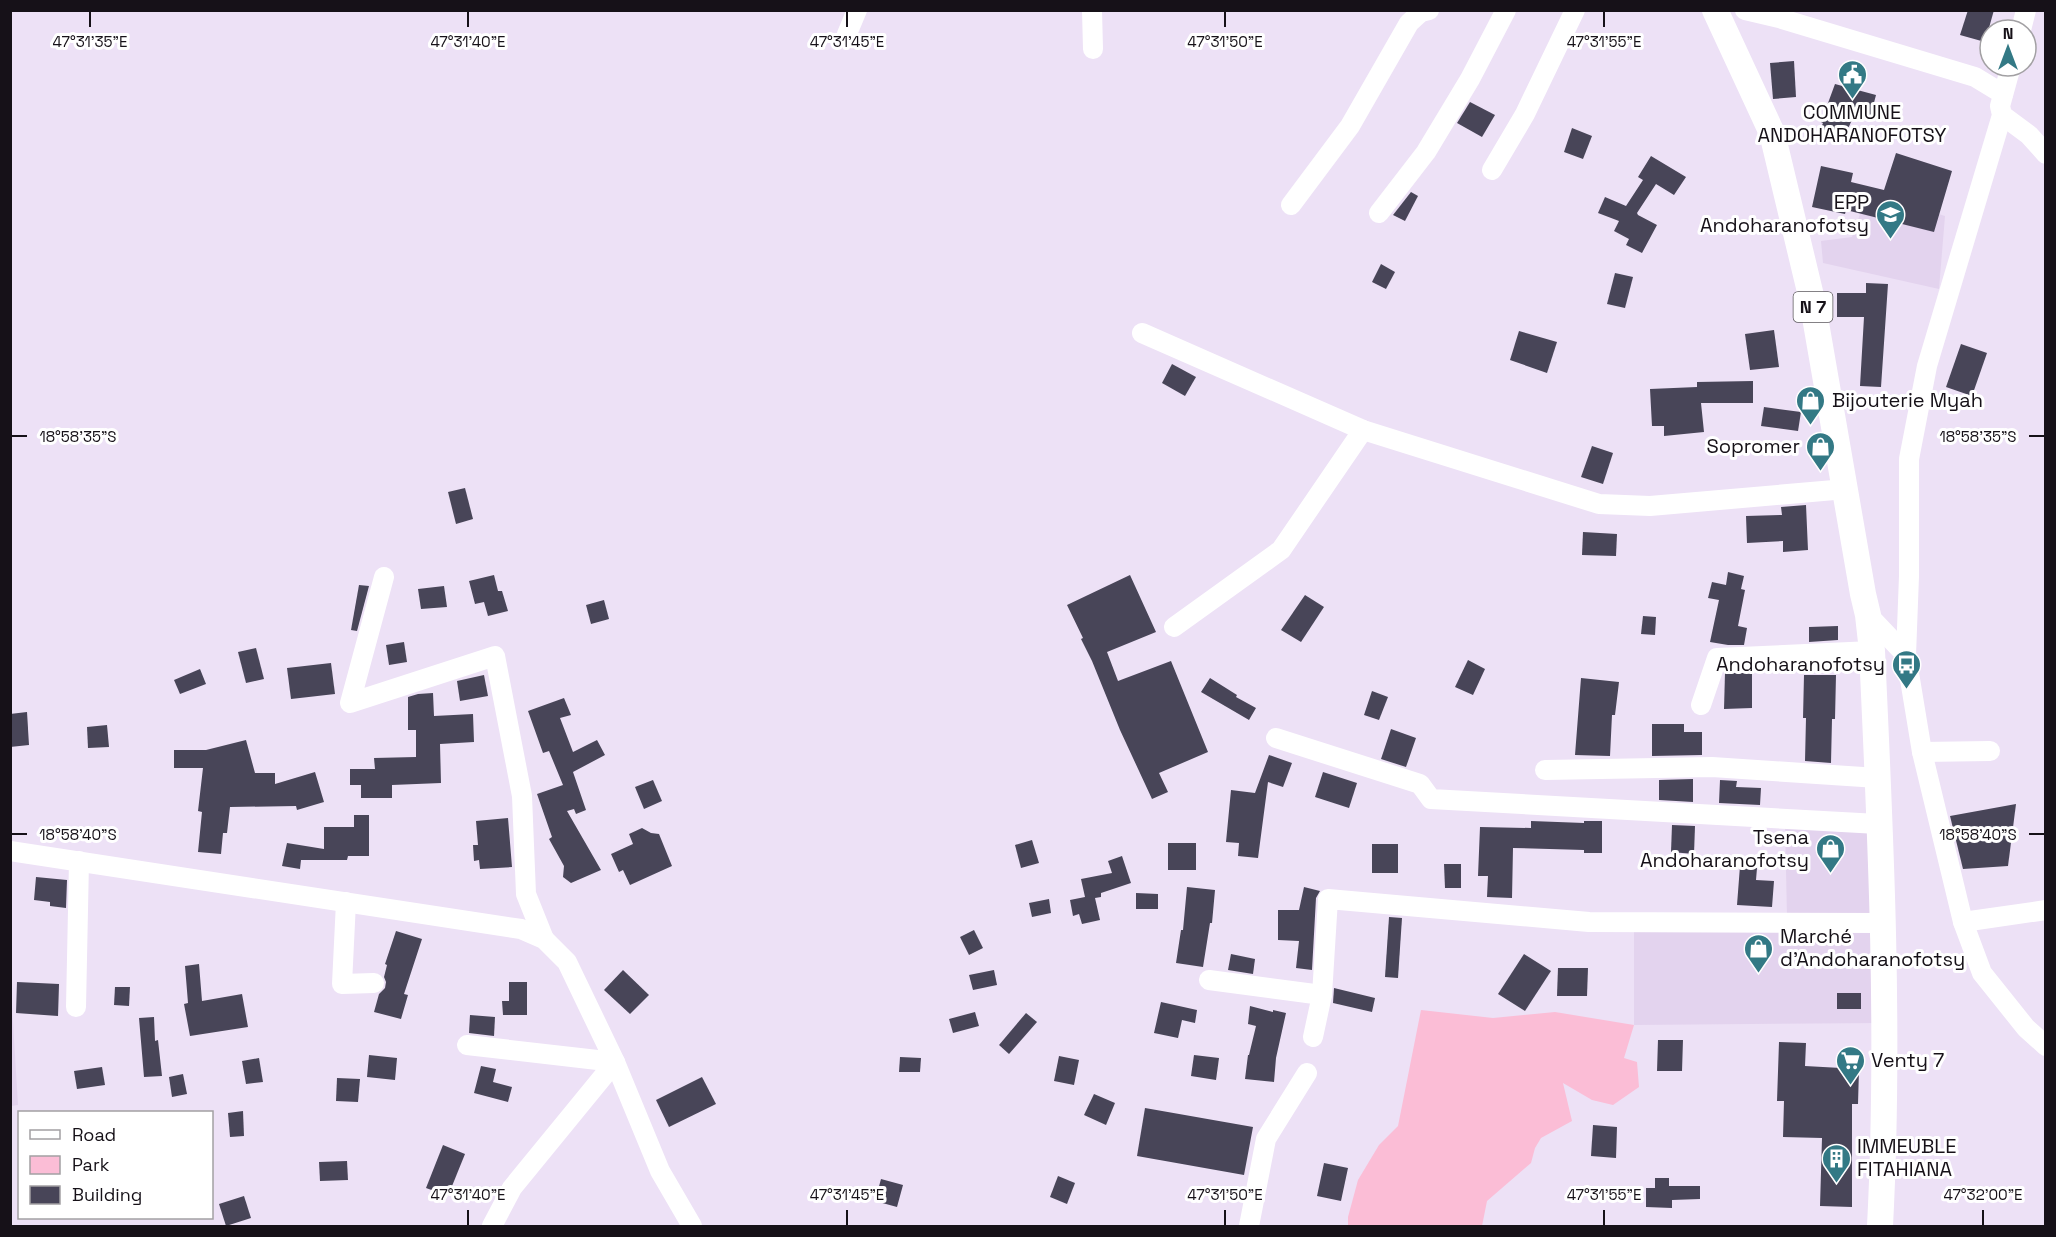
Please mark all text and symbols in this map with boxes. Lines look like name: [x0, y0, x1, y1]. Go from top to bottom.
north arrow: [1978, 18, 2038, 78]
text: N: [2003, 23, 2013, 44]
text: 47°31'35"E: [53, 32, 127, 51]
text: 47°31'40"E: [430, 32, 506, 51]
text: 47°31'45"E: [810, 32, 884, 51]
text: 47°31'50"E: [1187, 32, 1263, 51]
text: 47°31'55"E: [1567, 32, 1641, 51]
public building icon: COMMUNE ANDOHARANOFOTSY: [1836, 58, 1868, 100]
place label: COMMUNE ANDOHARANOFOTSY: [1758, 99, 1946, 148]
place label: EPP Andoharanofotsy: [1700, 189, 1869, 238]
school or university icon: EPP Andoharanofotsy: [1874, 198, 1906, 240]
road number: N 7: [1794, 292, 1832, 322]
shop icon: Bijouterie Myah: [1795, 384, 1827, 426]
place label: Bijouterie Myah: [1832, 387, 1983, 413]
text: 18°58'35"S: [39, 427, 117, 446]
text: 18°58'35"S: [1939, 427, 2017, 446]
shop icon: Sopromer: [1805, 430, 1837, 472]
place label: Sopromer: [1706, 433, 1800, 459]
bus stop icon: Andoharanofotsy: [1890, 648, 1922, 690]
place label: Andoharanofotsy: [1716, 651, 1885, 677]
place label: Tsena Andoharanofotsy: [1640, 824, 1809, 873]
text: 18°58'40"S: [39, 825, 117, 844]
text: 18°58'40"S: [1939, 825, 2017, 844]
shop icon: Tsena Andoharanofotsy: [1814, 832, 1846, 874]
place label: Marché d'Andoharanofotsy: [1780, 923, 1965, 972]
shop icon: Marché d'Andoharanofotsy: [1743, 932, 1775, 974]
supermarket icon: Venty 7: [1834, 1044, 1866, 1086]
place label: Venty 7: [1871, 1047, 1944, 1073]
legend: [18, 1111, 213, 1219]
text: Road: [72, 1123, 116, 1146]
place label: IMMEUBLE FITAHIANA: [1857, 1133, 1956, 1182]
building icon: IMMEUBLE FITAHIANA: [1820, 1142, 1852, 1184]
text: Park: [72, 1153, 110, 1176]
text: Building: [72, 1183, 142, 1206]
text: 47°31'40"E: [430, 1185, 506, 1204]
text: 47°31'45"E: [810, 1185, 884, 1204]
text: 47°31'50"E: [1187, 1185, 1263, 1204]
text: 47°31'55"E: [1567, 1185, 1641, 1204]
text: 47°32'00"E: [1944, 1185, 2023, 1204]

